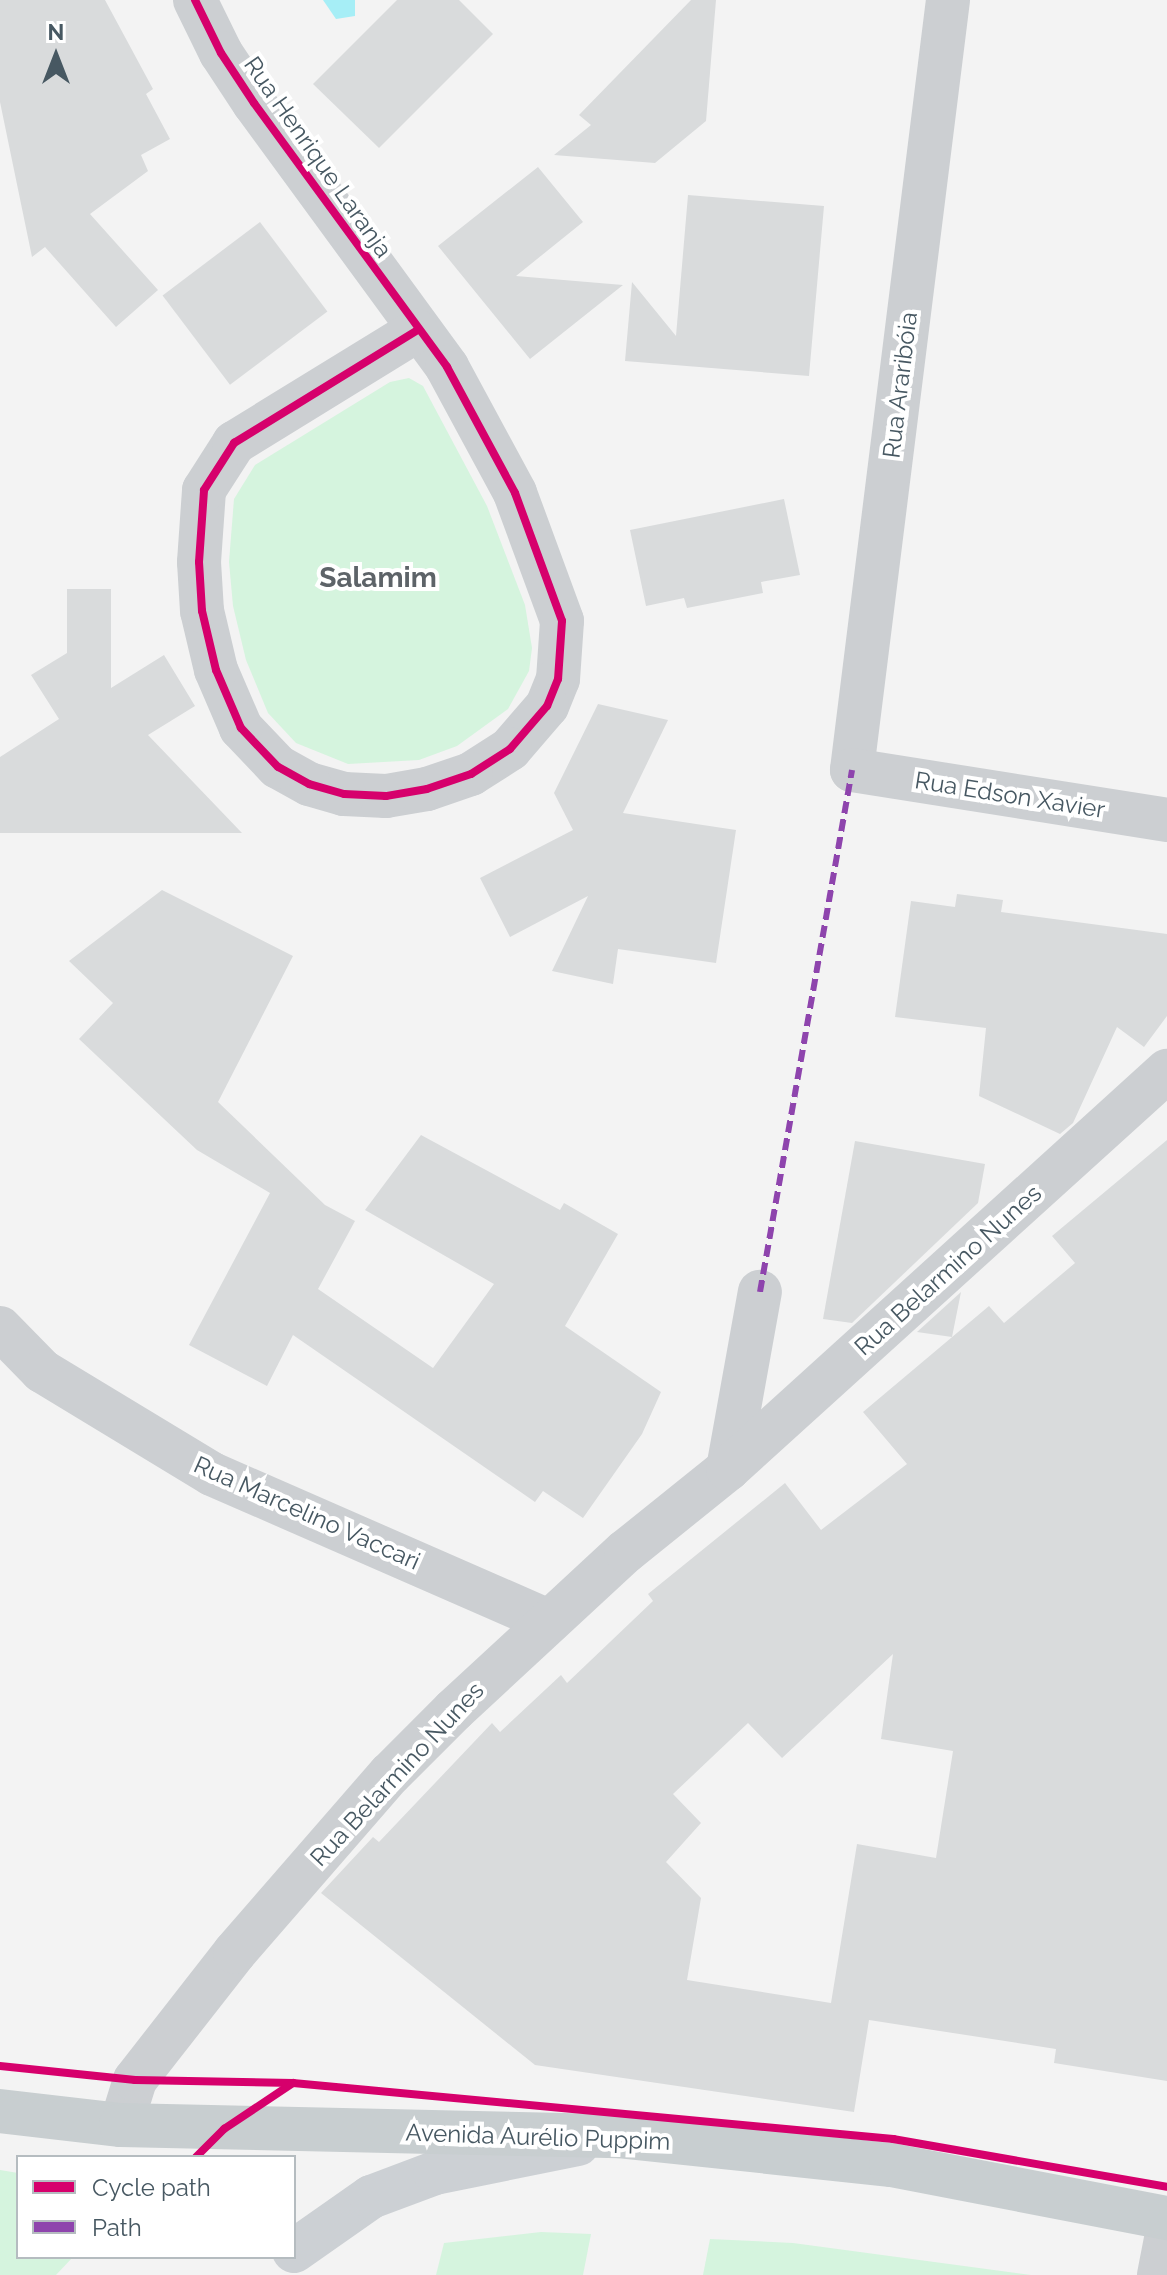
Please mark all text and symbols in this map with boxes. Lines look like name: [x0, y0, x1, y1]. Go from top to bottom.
north arrow: [16, 16, 96, 96]
text: N: [48, 19, 64, 45]
street label: Rua Henrique Laranja: [238, 51, 398, 263]
street label: Rua Araribóia: [877, 310, 923, 460]
district label: Salamim: [319, 561, 437, 595]
street label: Rua Edson Xavier: [913, 766, 1107, 824]
street label: Rua Belarmino Nunes: [849, 1179, 1047, 1361]
street label: Rua Marcelino Vaccari: [189, 1450, 425, 1576]
street label: Rua Belarmino Nunes: [304, 1676, 490, 1872]
street label: Avenida Aurélio Puppim: [405, 2118, 671, 2156]
legend: [16, 2155, 296, 2259]
text: Cycle path: [92, 2173, 211, 2202]
text: Path: [92, 2213, 142, 2242]

